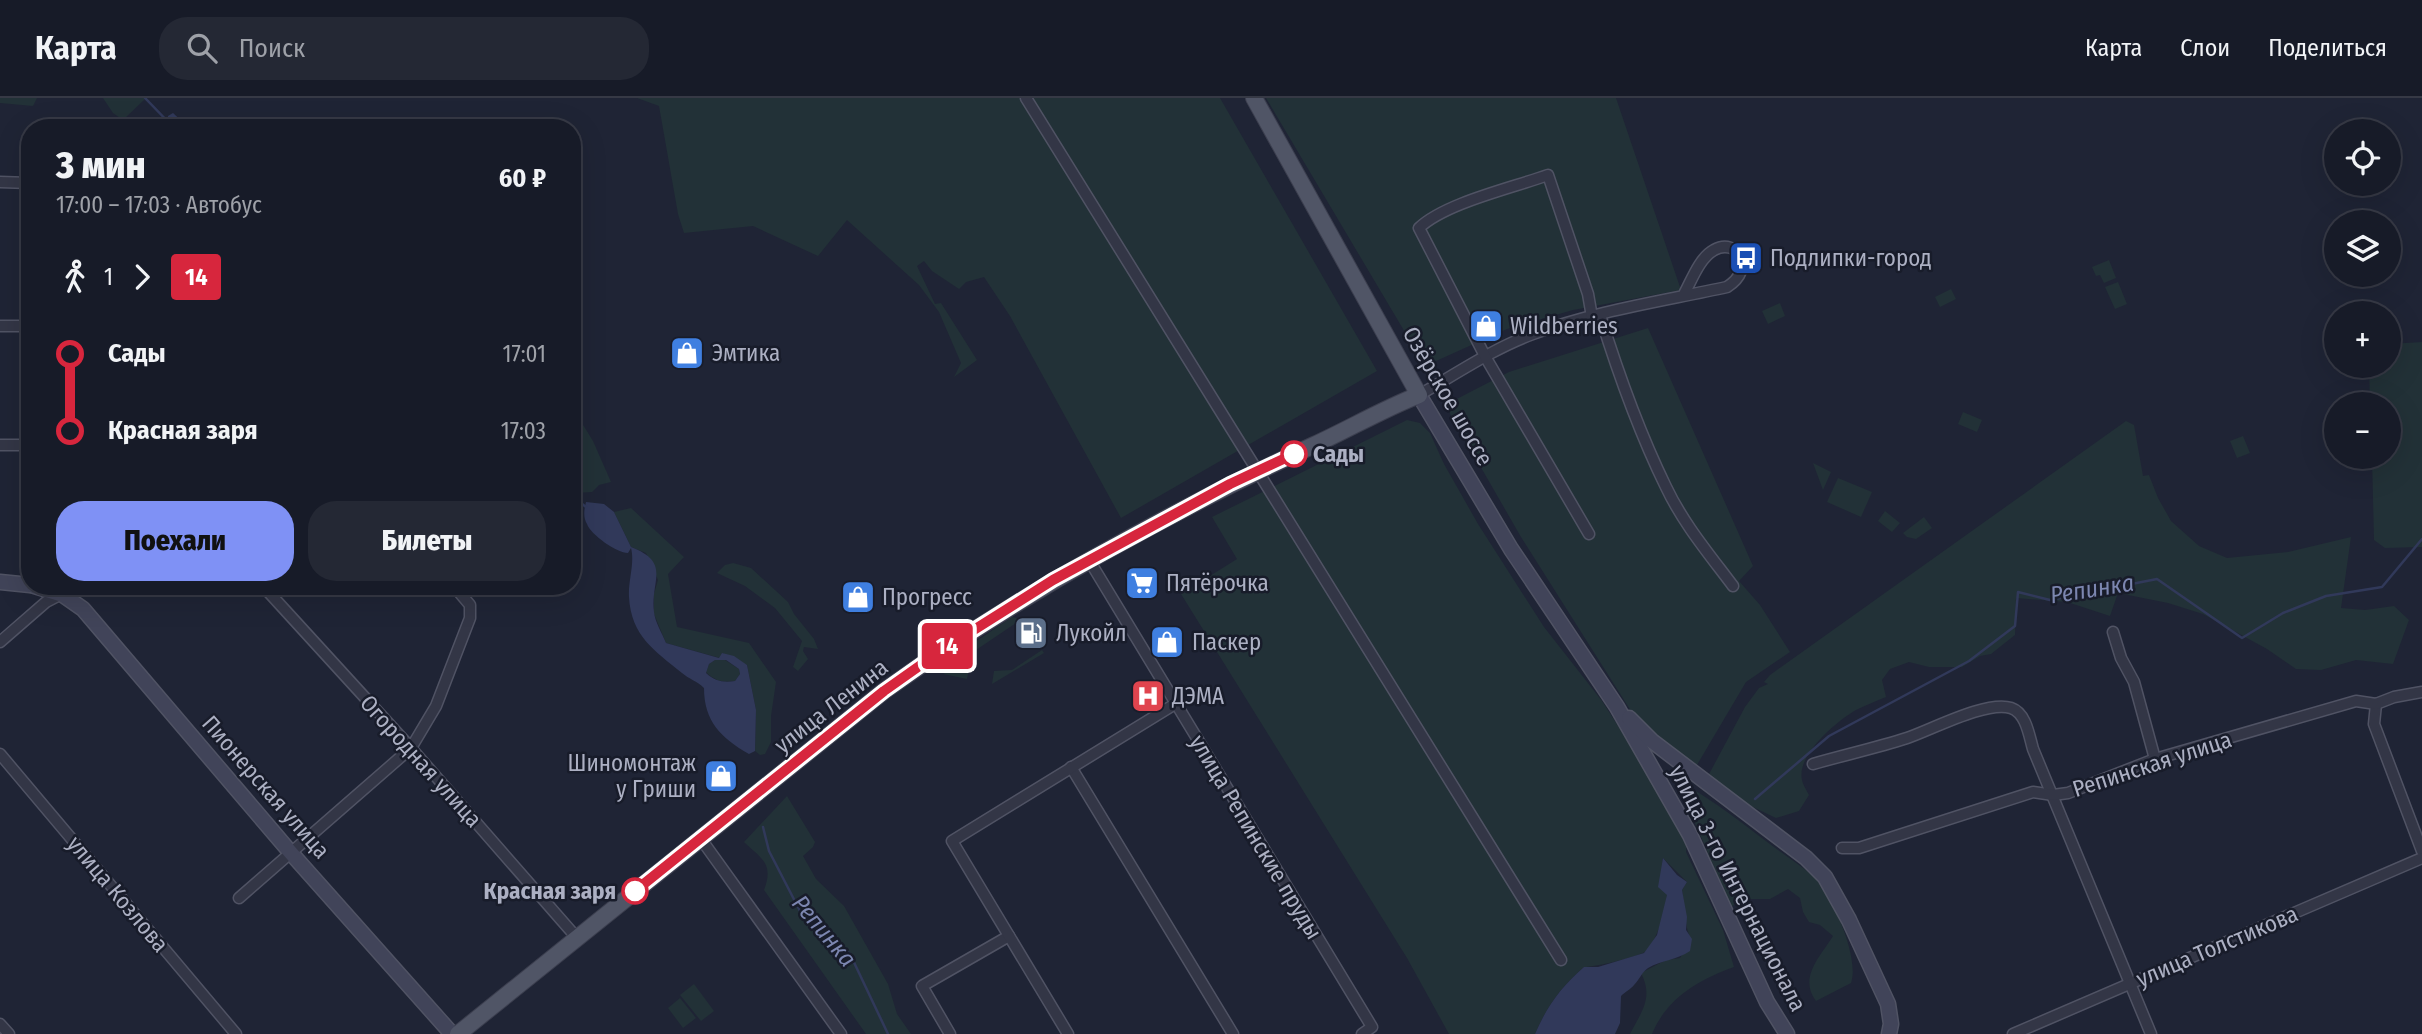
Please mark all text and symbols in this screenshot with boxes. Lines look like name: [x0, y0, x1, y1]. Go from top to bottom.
search box: [159, 17, 649, 80]
text: Карта: [35, 28, 117, 68]
icon: search: [183, 29, 221, 67]
text: Поиск: [239, 33, 305, 64]
text: Карта: [2085, 34, 2142, 62]
text: Слои: [2180, 34, 2230, 62]
text: Поделиться: [2268, 34, 2387, 62]
map controls: [2324, 119, 2401, 469]
button: locate: [2324, 119, 2401, 196]
text: 3 мин: [56, 142, 146, 188]
text: 60 ₽: [499, 163, 546, 194]
text: 17:00 – 17:03 · Автобус: [56, 191, 262, 219]
button: layers: [2324, 210, 2401, 287]
bus stop icon: Подлипки-город: [1727, 239, 1765, 277]
place label: Подлипки-город: [1770, 244, 1932, 272]
icon: walk: [56, 258, 94, 296]
icon: forward: [123, 258, 161, 296]
text: 1: [104, 263, 113, 291]
text: 14: [185, 263, 207, 291]
button: +: [2324, 301, 2401, 378]
shop icon: Wildberries: [1467, 307, 1505, 345]
place label: Wildberries: [1510, 312, 1618, 340]
street label: Озёрское шоссе: [1397, 321, 1499, 471]
shop icon: Эмтика: [668, 334, 706, 372]
text: Сады: [108, 338, 166, 369]
place label: Эмтика: [712, 339, 780, 367]
text: 17:01: [502, 340, 546, 368]
button: −: [2324, 392, 2401, 469]
text: Красная заря: [108, 415, 258, 446]
text: 17:03: [501, 417, 546, 445]
place label: Сады: [1313, 440, 1364, 468]
marker: Сады: [1281, 441, 1307, 467]
button: Поехали: [56, 501, 294, 581]
button: Билеты: [308, 501, 546, 581]
supermarket icon: Пятёрочка: [1123, 564, 1161, 602]
place label: Пятёрочка: [1166, 569, 1269, 597]
water label: Репинка: [2048, 569, 2136, 609]
shop icon: Прогресс: [839, 578, 877, 616]
place label: Прогресс: [882, 583, 972, 611]
fuel station icon: Лукойл: [1012, 614, 1050, 652]
place label: Лукойл: [1056, 619, 1127, 647]
line badge: 14: [916, 623, 978, 669]
shop icon: Паскер: [1148, 623, 1186, 661]
place label: Паскер: [1192, 628, 1261, 656]
text: 14: [936, 632, 958, 660]
street label: улица Ленина: [769, 653, 893, 759]
hospital icon: ДЭМА: [1129, 677, 1167, 715]
place label: ДЭМА: [1171, 682, 1224, 710]
street label: Огородная улица: [354, 689, 488, 833]
street label: Пионерская улица: [196, 710, 336, 864]
street label: Репинская улица: [2069, 725, 2235, 803]
street label: улица Репинские пруды: [1184, 730, 1328, 944]
place label: Шиномонтаж у Гриши: [567, 749, 696, 803]
shop icon: Шиномонтаж у Гриши: [702, 757, 740, 795]
street label: улица 3-го Интернационала: [1664, 760, 1812, 1016]
street label: улица Козлова: [61, 830, 175, 958]
place label: Красная заря: [484, 877, 616, 905]
marker: Красная заря: [622, 878, 648, 904]
water label: Репинка: [786, 890, 862, 972]
street label: улица Толстикова: [2132, 899, 2302, 993]

